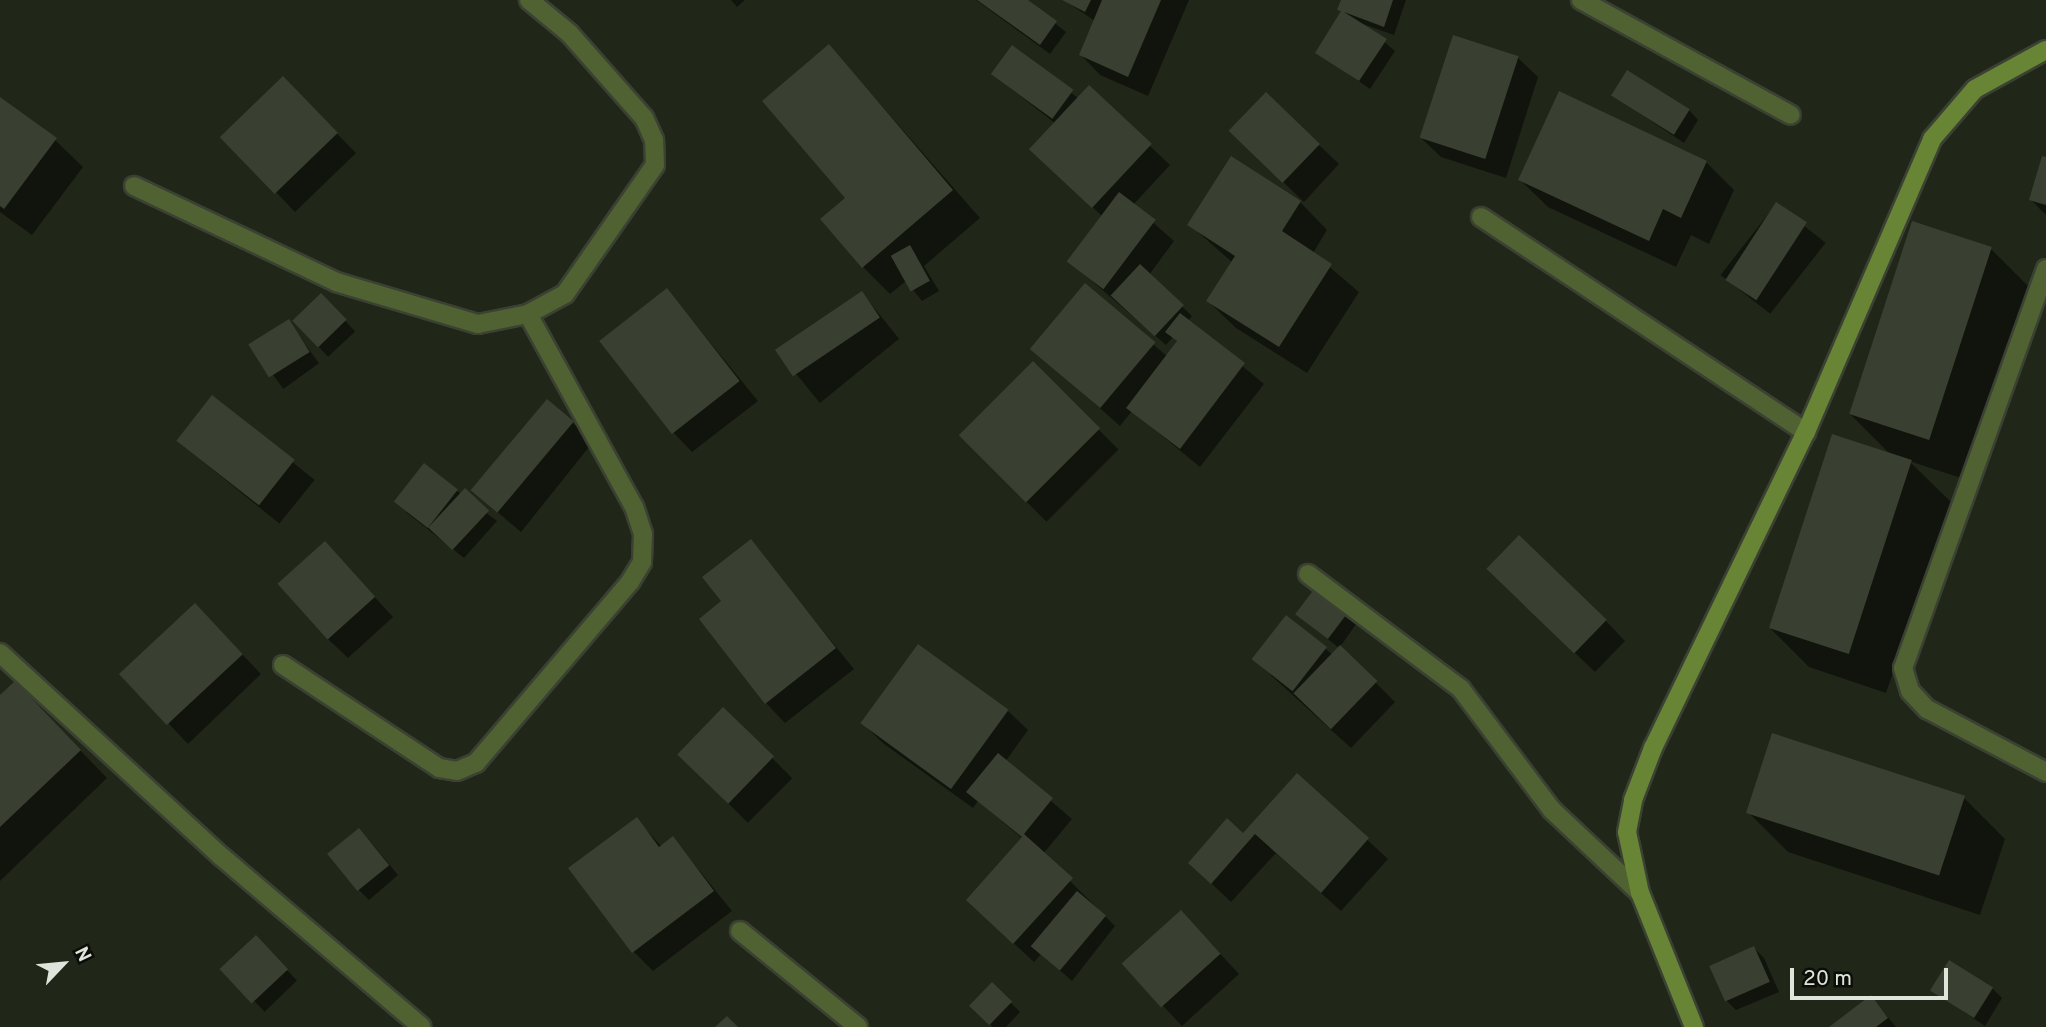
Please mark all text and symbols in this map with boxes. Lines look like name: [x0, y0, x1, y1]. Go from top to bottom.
north arrow: [28, 929, 98, 999]
text: N: [68, 943, 96, 966]
scale bar: [1794, 954, 1952, 998]
text: 20 m: [1803, 966, 1852, 993]

